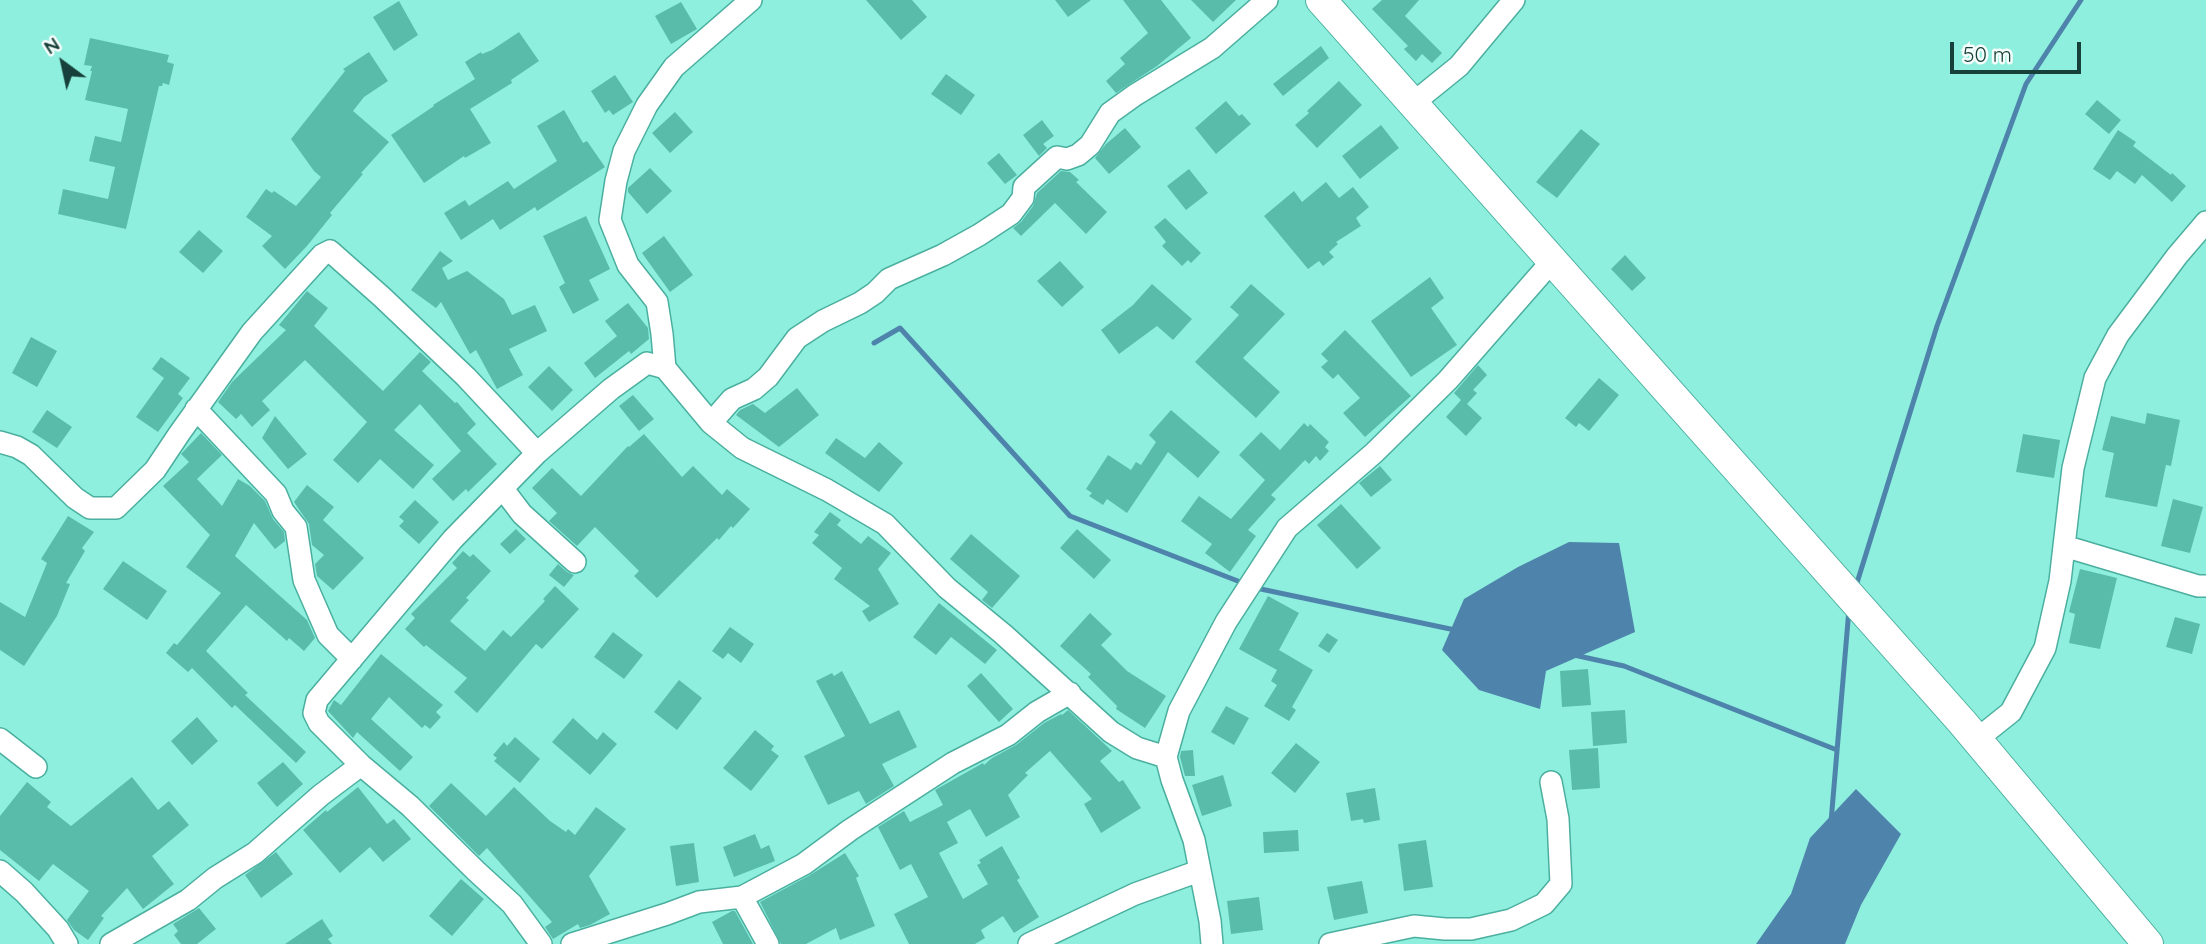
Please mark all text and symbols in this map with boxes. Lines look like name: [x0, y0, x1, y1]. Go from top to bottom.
north arrow: [28, 28, 98, 98]
scale bar: [1954, 28, 2085, 72]
text: N: [39, 32, 64, 59]
text: 50 m: [1963, 41, 2012, 67]

